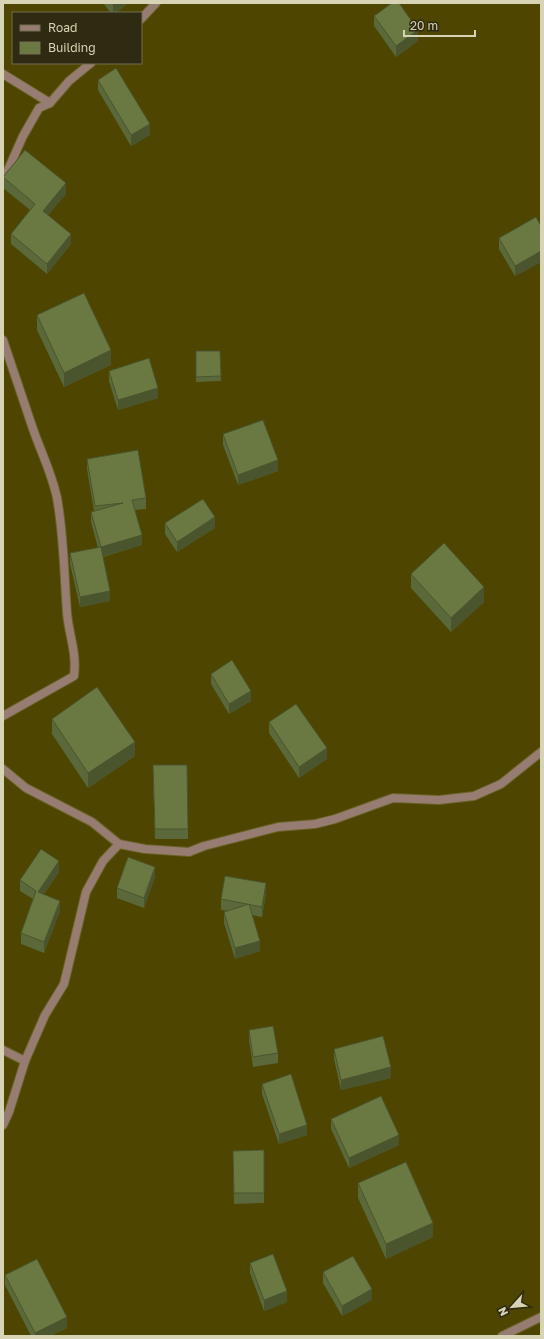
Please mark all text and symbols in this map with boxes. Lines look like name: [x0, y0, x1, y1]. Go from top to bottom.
legend: [12, 12, 142, 64]
scale bar: [404, 12, 475, 38]
text: 20 m: [410, 18, 438, 33]
text: Road: [48, 20, 77, 35]
text: Building: [48, 40, 96, 55]
north arrow: [492, 1287, 532, 1327]
text: N: [495, 1305, 510, 1318]

